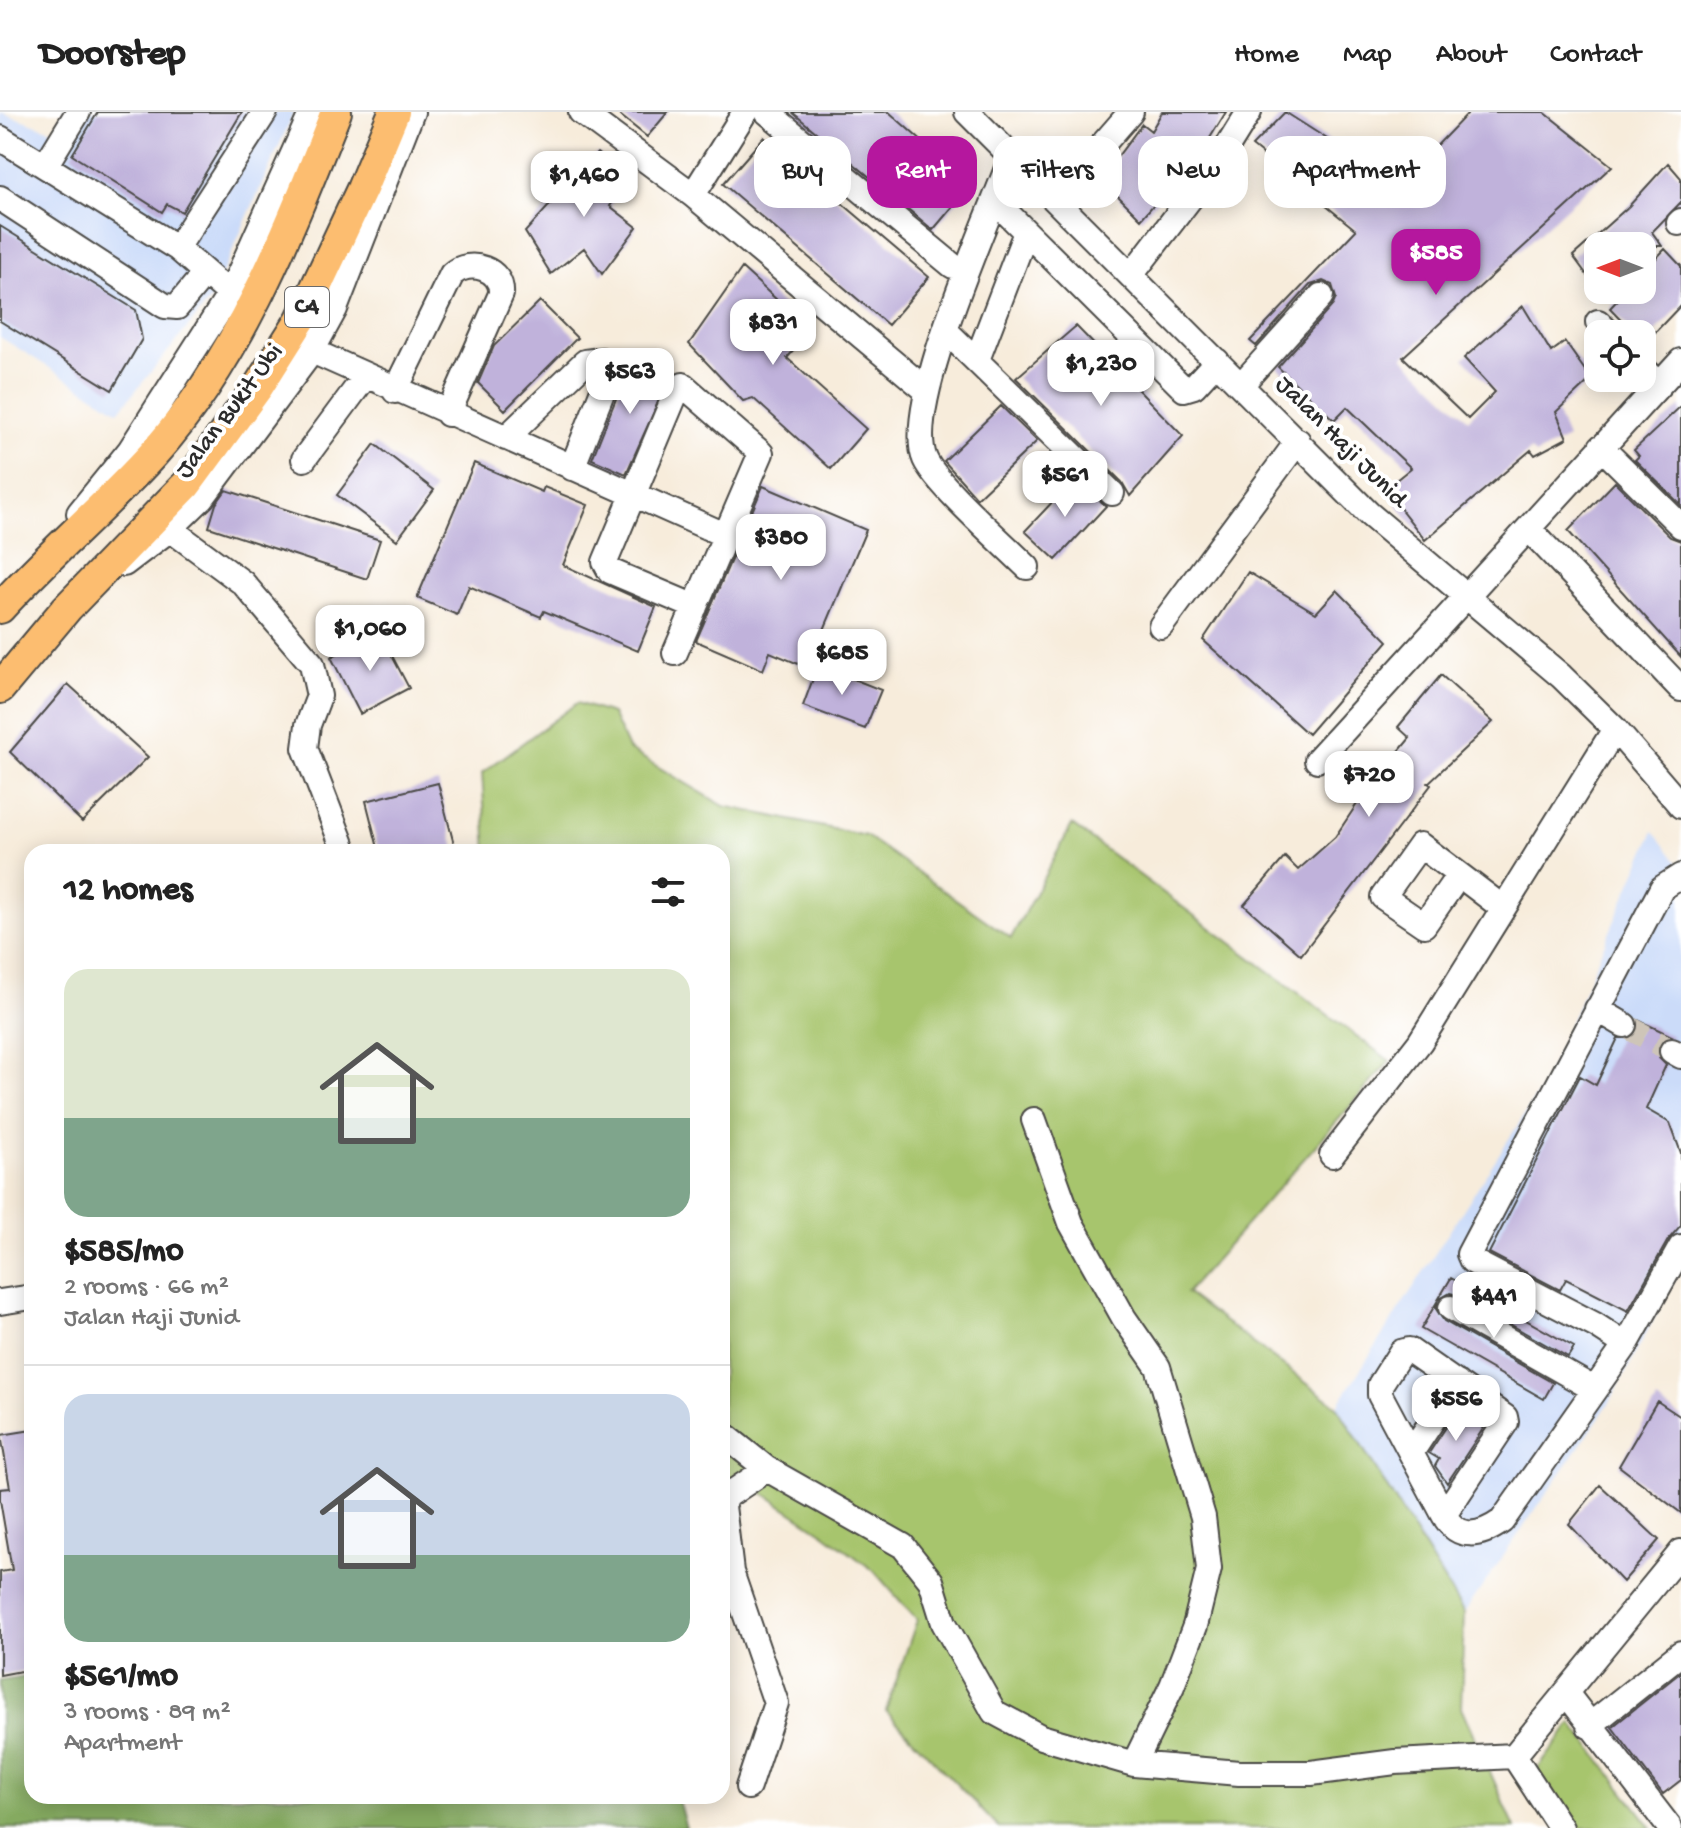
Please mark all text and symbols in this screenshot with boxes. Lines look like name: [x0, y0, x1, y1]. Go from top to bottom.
text: Doorstep: [40, 33, 186, 77]
text: Home: [1234, 39, 1299, 72]
text: Map: [1343, 39, 1392, 72]
text: About: [1436, 39, 1506, 72]
text: Contact: [1550, 39, 1641, 72]
chip: Buy: [754, 136, 851, 208]
chip: Rent: [867, 136, 977, 208]
chip: Filters: [993, 136, 1122, 208]
chip: New: [1138, 136, 1248, 208]
chip: Apartment: [1264, 136, 1446, 208]
pin: $1,460: [519, 151, 649, 219]
text: $1,460: [549, 161, 619, 192]
pin: $585: [1389, 229, 1483, 297]
north arrow: [1584, 232, 1656, 304]
map controls: [1584, 232, 1656, 392]
text: $585: [1409, 239, 1463, 270]
road number: C4: [285, 287, 329, 327]
pin: $831: [726, 299, 820, 367]
text: $831: [748, 309, 798, 340]
button: locate: [1584, 320, 1656, 392]
street label: Jalan Bukit Ubi: [170, 338, 292, 486]
pin: $1,230: [1036, 340, 1166, 408]
pin: $563: [583, 348, 677, 416]
text: $1,230: [1065, 350, 1137, 381]
text: $563: [604, 358, 656, 389]
street label: Jalan Haji Junid: [1267, 370, 1414, 517]
pin: $561: [1018, 451, 1112, 519]
text: $561: [1040, 461, 1090, 492]
pin: $380: [734, 514, 828, 582]
text: $380: [754, 524, 808, 555]
pin: $1,060: [305, 605, 435, 673]
text: $1,060: [333, 615, 407, 646]
pin: $685: [795, 629, 889, 697]
text: $685: [816, 639, 868, 670]
pin: $720: [1322, 751, 1416, 819]
text: $720: [1343, 761, 1395, 792]
icon: filters: [646, 870, 690, 914]
text: 12 homes: [64, 872, 193, 912]
icon: home: [305, 1021, 449, 1165]
text: $585/mo: [64, 1233, 184, 1273]
pin: $441: [1447, 1272, 1541, 1340]
text: 2 rooms · 66 m²: [64, 1273, 229, 1304]
text: $441: [1471, 1282, 1517, 1313]
text: Jalan Haji Junid: [64, 1304, 239, 1335]
pin: $556: [1409, 1375, 1503, 1443]
text: $556: [1430, 1385, 1482, 1416]
icon: home: [305, 1446, 449, 1590]
text: $561/mo: [64, 1658, 178, 1698]
text: 3 rooms · 89 m²: [64, 1698, 231, 1729]
text: Apartment: [64, 1729, 181, 1760]

